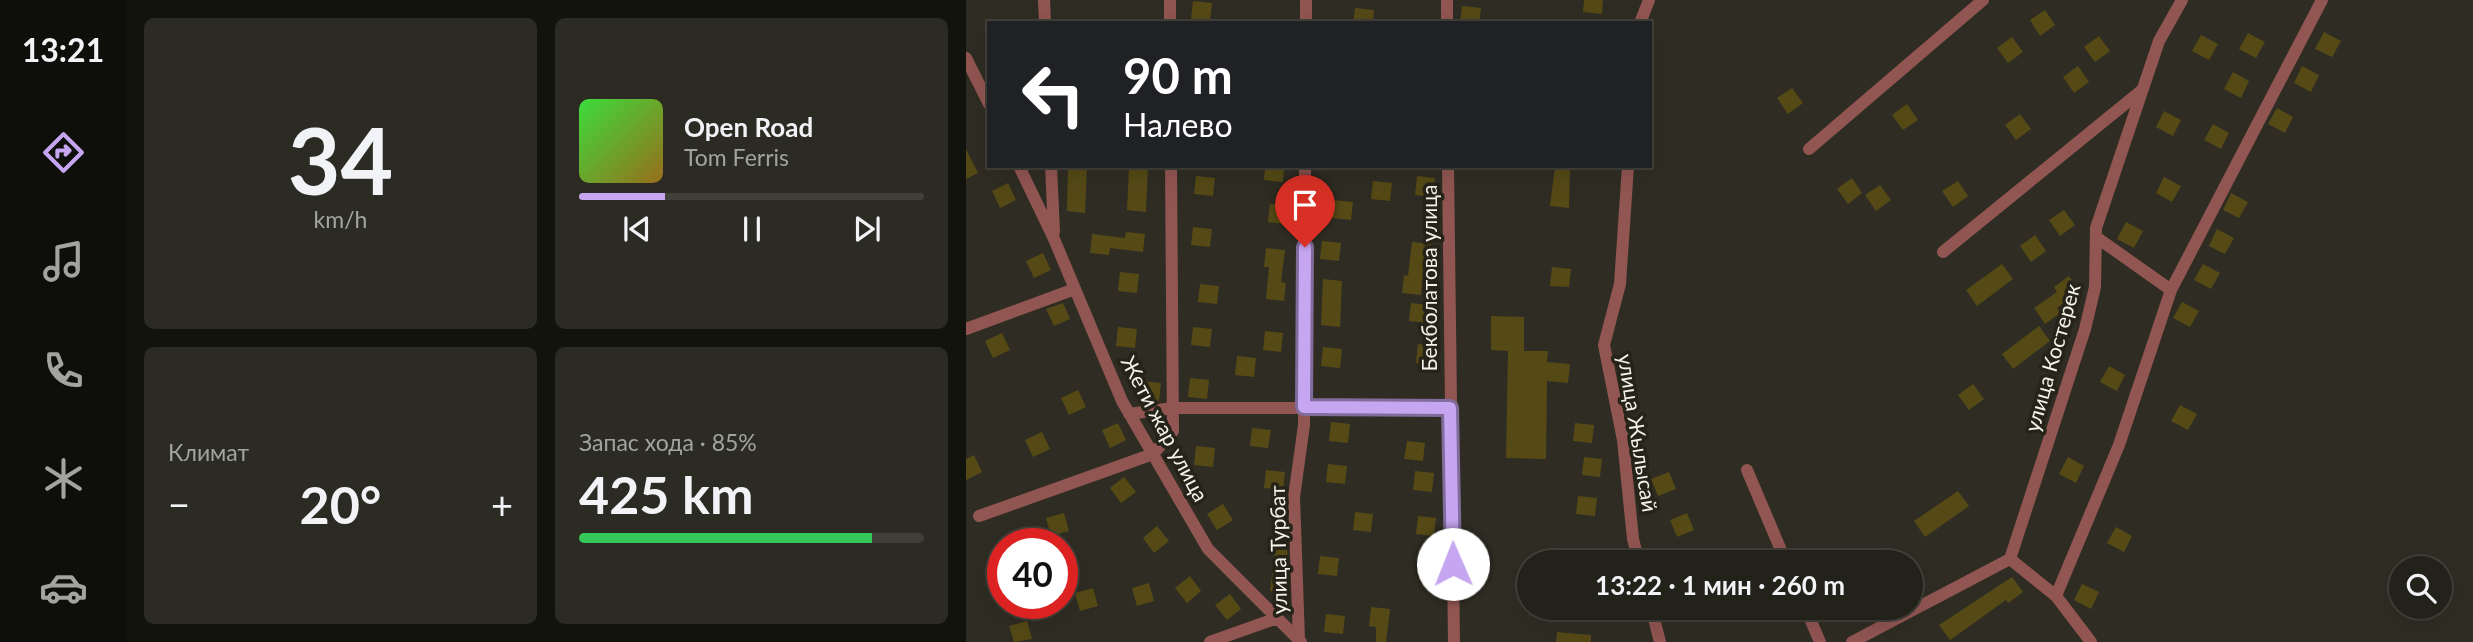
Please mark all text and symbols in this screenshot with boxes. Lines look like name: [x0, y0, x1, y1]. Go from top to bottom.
text: 13:21: [22, 30, 104, 69]
text: 90 m: [1123, 46, 1233, 104]
icon: left: [1008, 49, 1099, 140]
text: 34: [288, 105, 393, 214]
text: Налево: [1123, 105, 1233, 144]
text: Open Road: [684, 111, 813, 143]
icon: directions: [39, 128, 88, 177]
text: Tom Ferris: [684, 143, 789, 171]
pin: [1275, 175, 1335, 247]
street label: Бекболатова улица: [1416, 185, 1441, 371]
icon: arrive: [1286, 186, 1324, 224]
text: km/h: [314, 205, 367, 233]
icon: previous: [618, 210, 656, 248]
icon: pause: [733, 210, 771, 248]
icon: next: [848, 210, 886, 248]
icon: music: [39, 237, 88, 286]
street label: улица Костерек: [2018, 281, 2085, 435]
icon: phone: [39, 346, 88, 395]
street label: Жети жар улица: [1116, 351, 1214, 505]
street label: улица Жылысай: [1614, 352, 1663, 513]
text: Запас хода · 85%: [579, 428, 757, 456]
text: Климат: [168, 438, 249, 466]
icon: climate: [39, 454, 88, 503]
text: 425 km: [579, 463, 753, 525]
text: 20°: [300, 473, 381, 535]
text: −: [168, 481, 190, 527]
text: +: [491, 481, 513, 527]
street label: улица Турбат: [1264, 485, 1291, 615]
position arrow: [1416, 527, 1490, 601]
speed limit sign: 40: [987, 528, 1078, 619]
map controls: [2389, 556, 2452, 619]
button: search: [2389, 556, 2452, 619]
icon: car: [39, 563, 88, 612]
text: 13:22 · 1 мин · 260 m: [1595, 569, 1845, 601]

